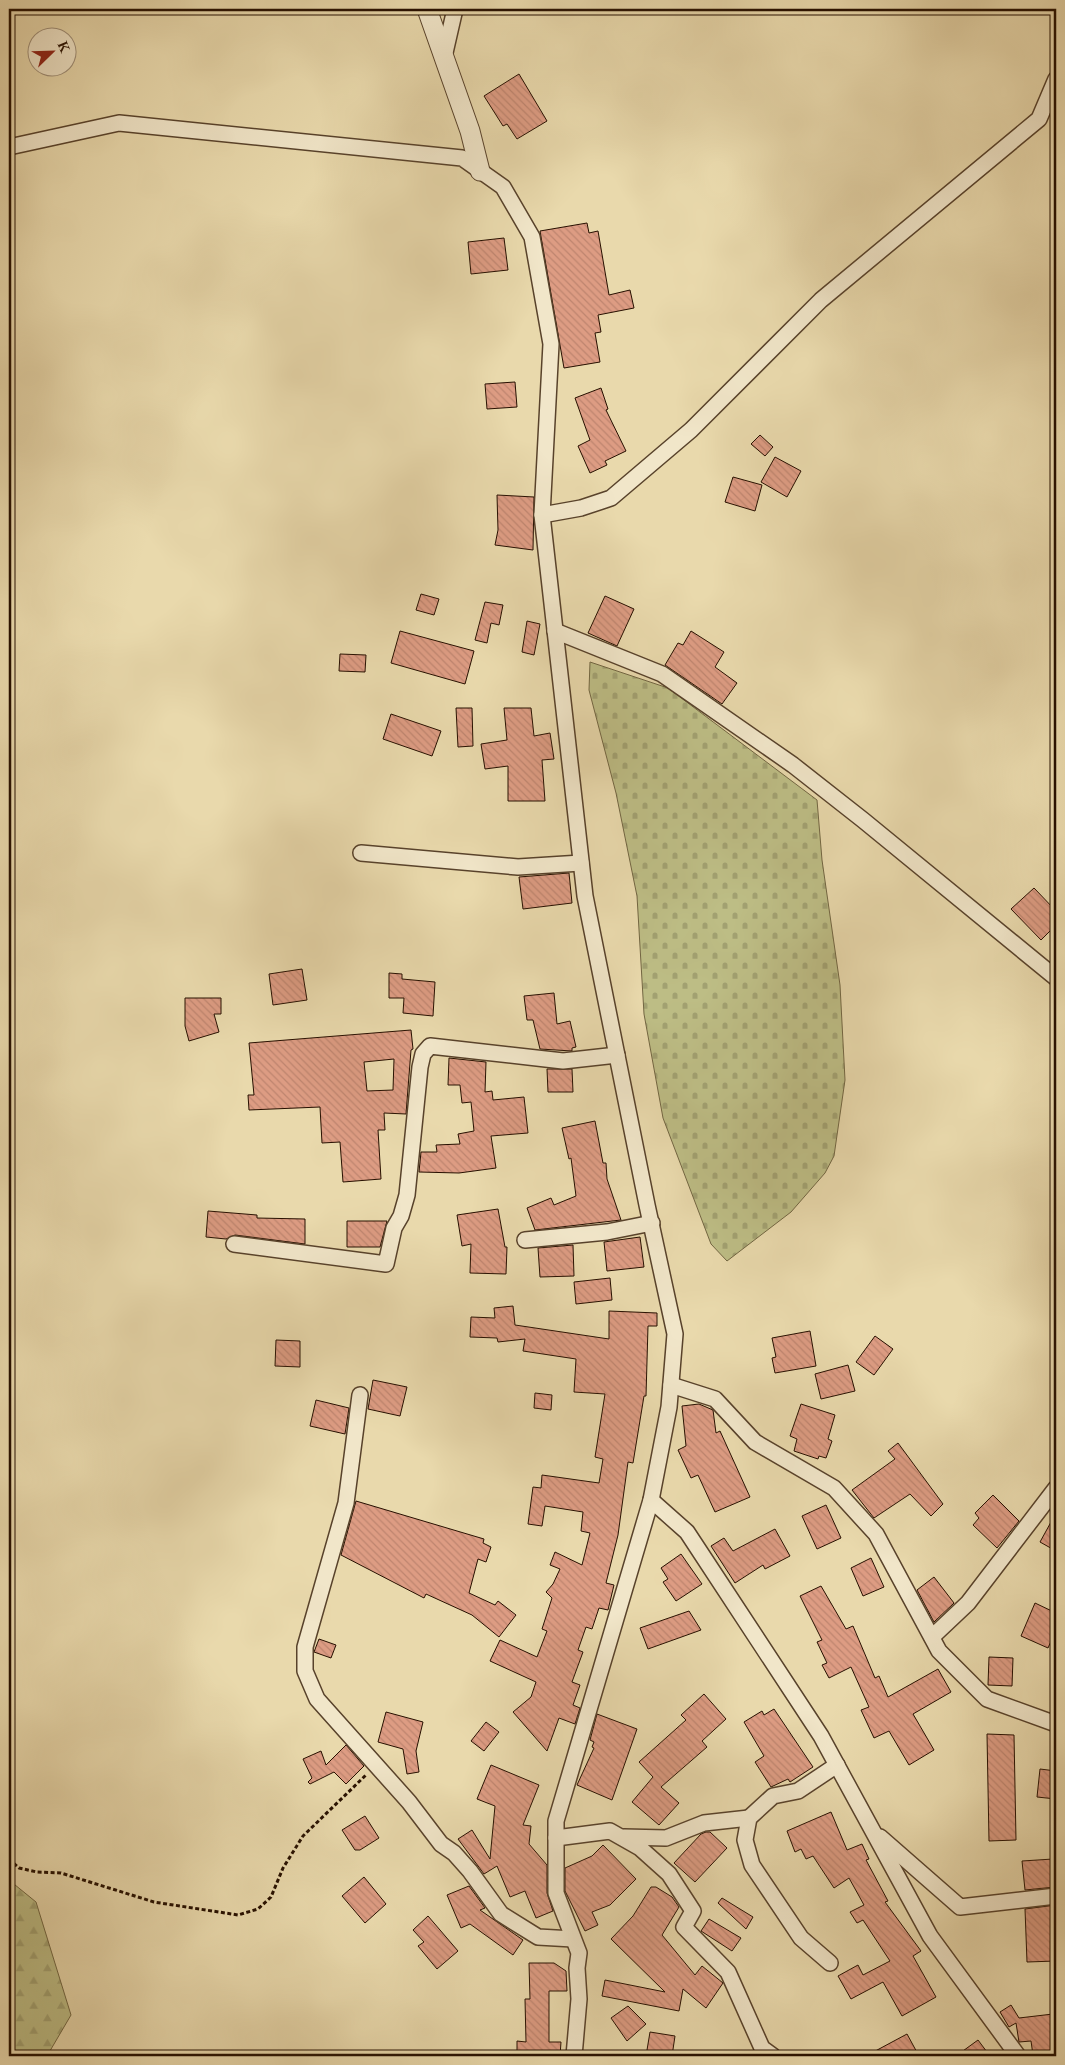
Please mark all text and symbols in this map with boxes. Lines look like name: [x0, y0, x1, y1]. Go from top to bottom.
north arrow: [28, 28, 78, 78]
text: K: [53, 38, 75, 57]

